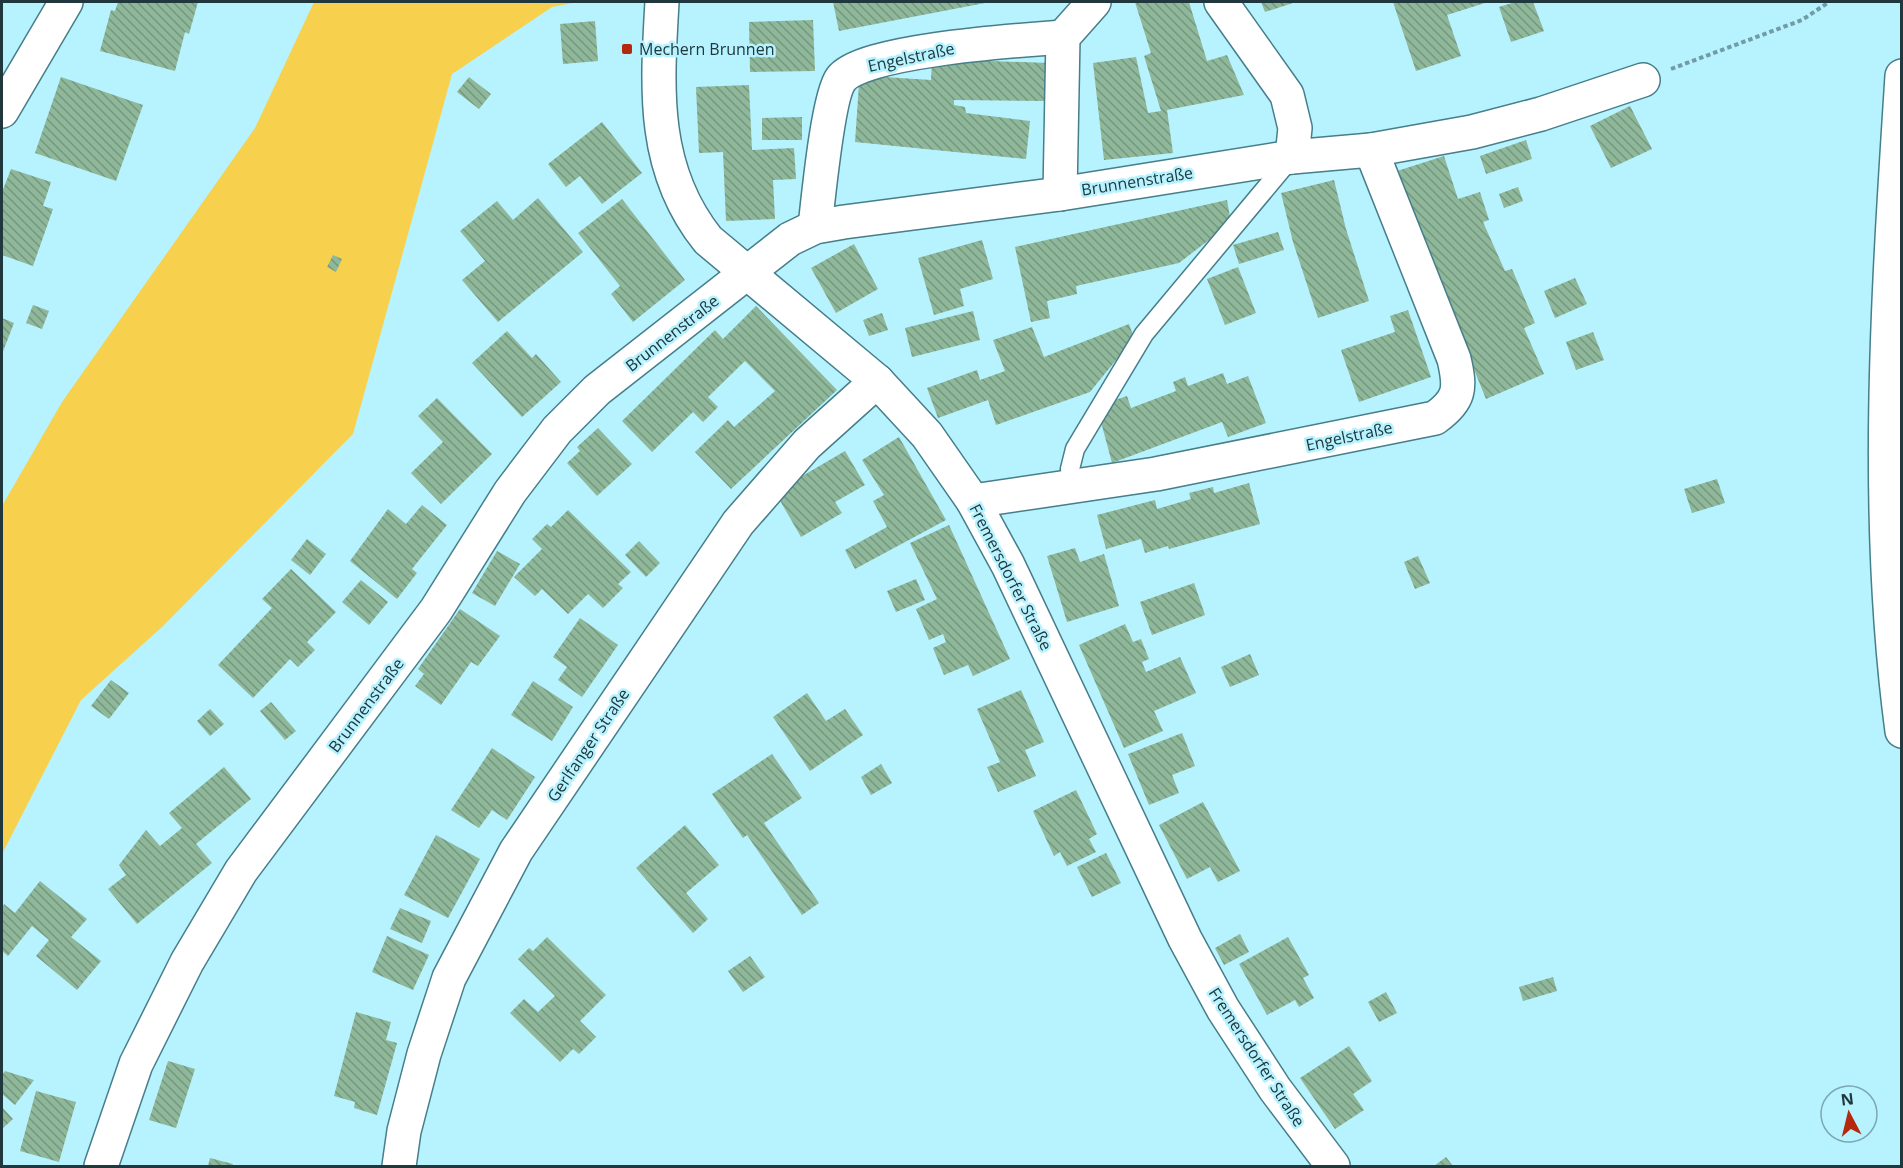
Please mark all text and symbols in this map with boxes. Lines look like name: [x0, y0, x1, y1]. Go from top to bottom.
street label: Engelstraße: [866, 37, 956, 77]
place label: Mechern Brunnen: [639, 38, 774, 60]
marker: Mechern Brunnen: [620, 42, 634, 56]
street label: Brunnenstraße: [1080, 161, 1194, 201]
street label: Brunnenstraße: [621, 290, 723, 376]
street label: Engelstraße: [1304, 416, 1394, 456]
street label: Fremersdorfer Straße: [965, 500, 1057, 654]
street label: Brunnenstraße: [323, 653, 409, 757]
street label: Gerlfanger Straße: [542, 684, 634, 806]
street label: Fremersdorfer Straße: [1204, 983, 1310, 1131]
north arrow: [1819, 1084, 1879, 1144]
text: N: [1839, 1087, 1855, 1111]

